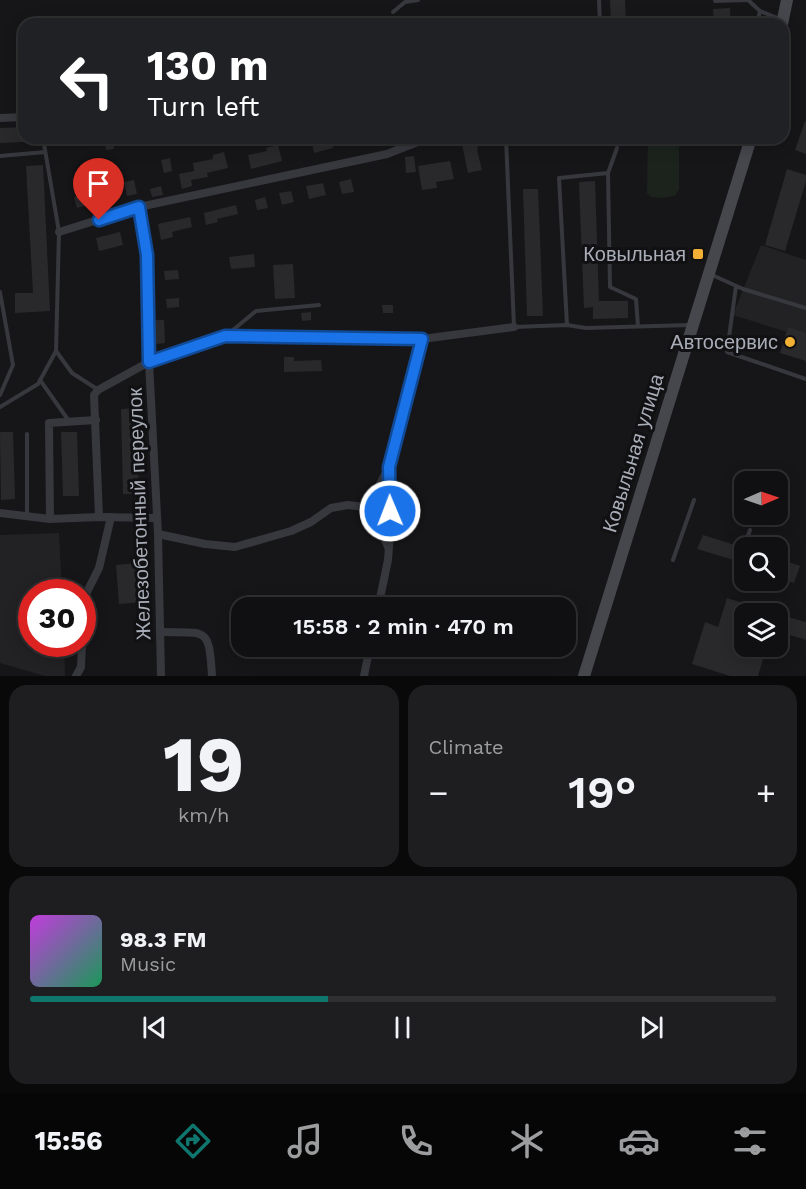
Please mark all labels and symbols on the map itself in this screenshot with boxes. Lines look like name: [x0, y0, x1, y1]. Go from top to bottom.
pin: [73, 158, 124, 220]
place label: Ковыльная: [583, 242, 686, 266]
marker: Ковыльная: [691, 247, 705, 261]
place label: Автосервис: [670, 330, 778, 354]
marker: Автосервис: [783, 335, 797, 349]
street label: Ковыльная улица: [597, 370, 669, 535]
street label: Железобетонный переулок: [123, 387, 155, 641]
north arrow: [734, 471, 788, 525]
position arrow: [358, 479, 422, 543]
speed limit sign: 30: [18, 579, 96, 657]

